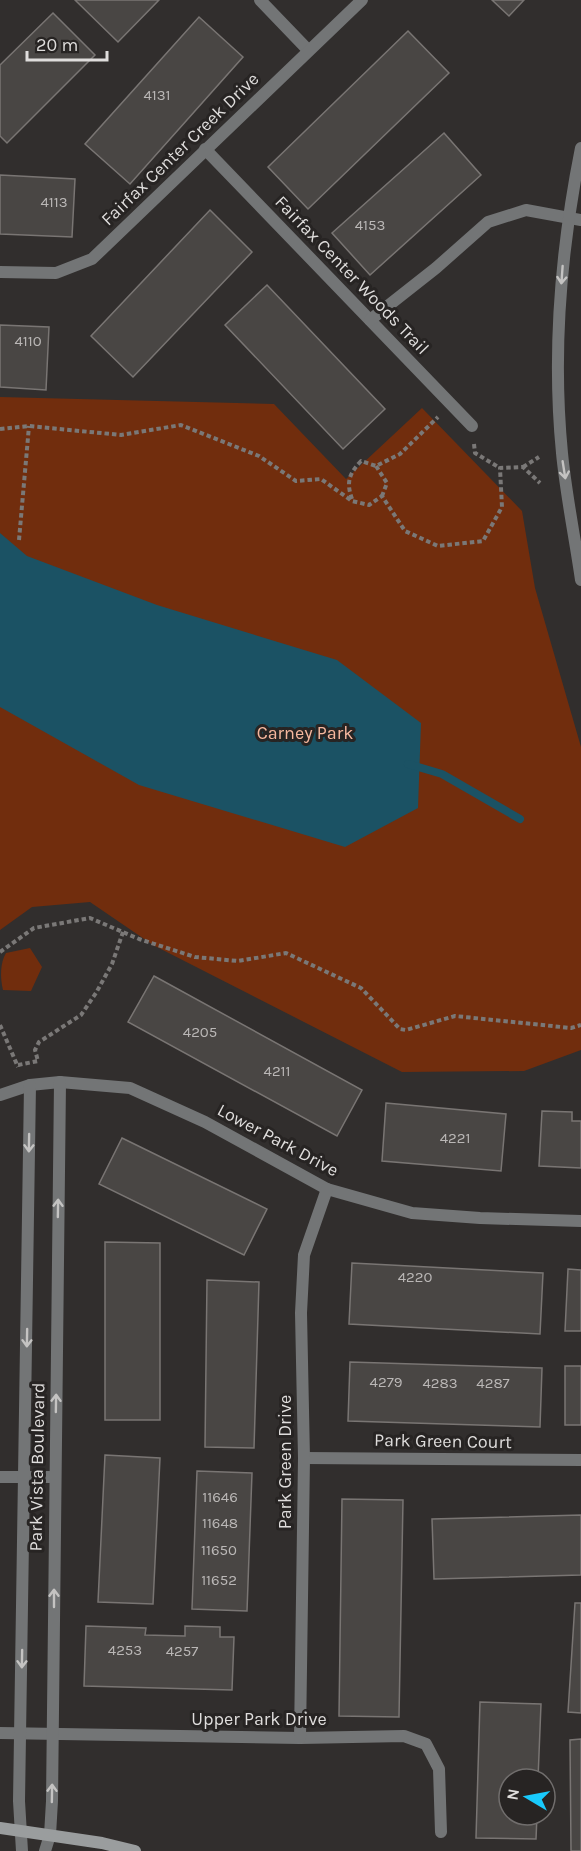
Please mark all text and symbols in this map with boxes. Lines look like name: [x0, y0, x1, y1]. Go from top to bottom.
scale bar: [27, 24, 106, 62]
text: 20 m: [36, 34, 78, 56]
street label: Fairfax Center Creek Drive: [97, 68, 263, 230]
house number: 4131: [143, 86, 171, 104]
street label: Fairfax Center Woods Trail: [270, 191, 434, 359]
house number: 4113: [40, 193, 68, 211]
house number: 4153: [355, 216, 385, 234]
one-way arrow: [557, 265, 568, 285]
house number: 4110: [14, 332, 42, 350]
one-way arrow: [559, 460, 570, 479]
park label: Carney Park: [257, 722, 353, 744]
house number: 4205: [183, 1023, 217, 1041]
house number: 4211: [264, 1062, 291, 1080]
street label: Lower Park Drive: [214, 1099, 342, 1181]
house number: 4221: [440, 1129, 470, 1147]
one-way arrow: [23, 1133, 35, 1153]
one-way arrow: [52, 1199, 64, 1219]
house number: 4220: [398, 1268, 432, 1286]
one-way arrow: [21, 1328, 33, 1348]
house number: 4279: [370, 1373, 402, 1391]
house number: 4283: [422, 1374, 458, 1392]
house number: 4287: [476, 1374, 510, 1392]
street label: Park Vista Boulevard: [25, 1382, 49, 1552]
one-way arrow: [50, 1394, 62, 1414]
street label: Park Green Drive: [274, 1395, 296, 1529]
street label: Park Green Court: [374, 1429, 512, 1453]
house number: 11646: [202, 1488, 238, 1506]
house number: 11648: [202, 1514, 238, 1532]
house number: 11650: [201, 1541, 237, 1559]
house number: 11652: [201, 1571, 237, 1589]
one-way arrow: [48, 1589, 60, 1609]
house number: 4253: [108, 1641, 142, 1659]
house number: 4257: [166, 1642, 198, 1660]
one-way arrow: [17, 1649, 28, 1669]
street label: Upper Park Drive: [191, 1708, 327, 1730]
north arrow: [497, 1767, 557, 1827]
one-way arrow: [46, 1784, 58, 1804]
text: N: [502, 1787, 523, 1802]

